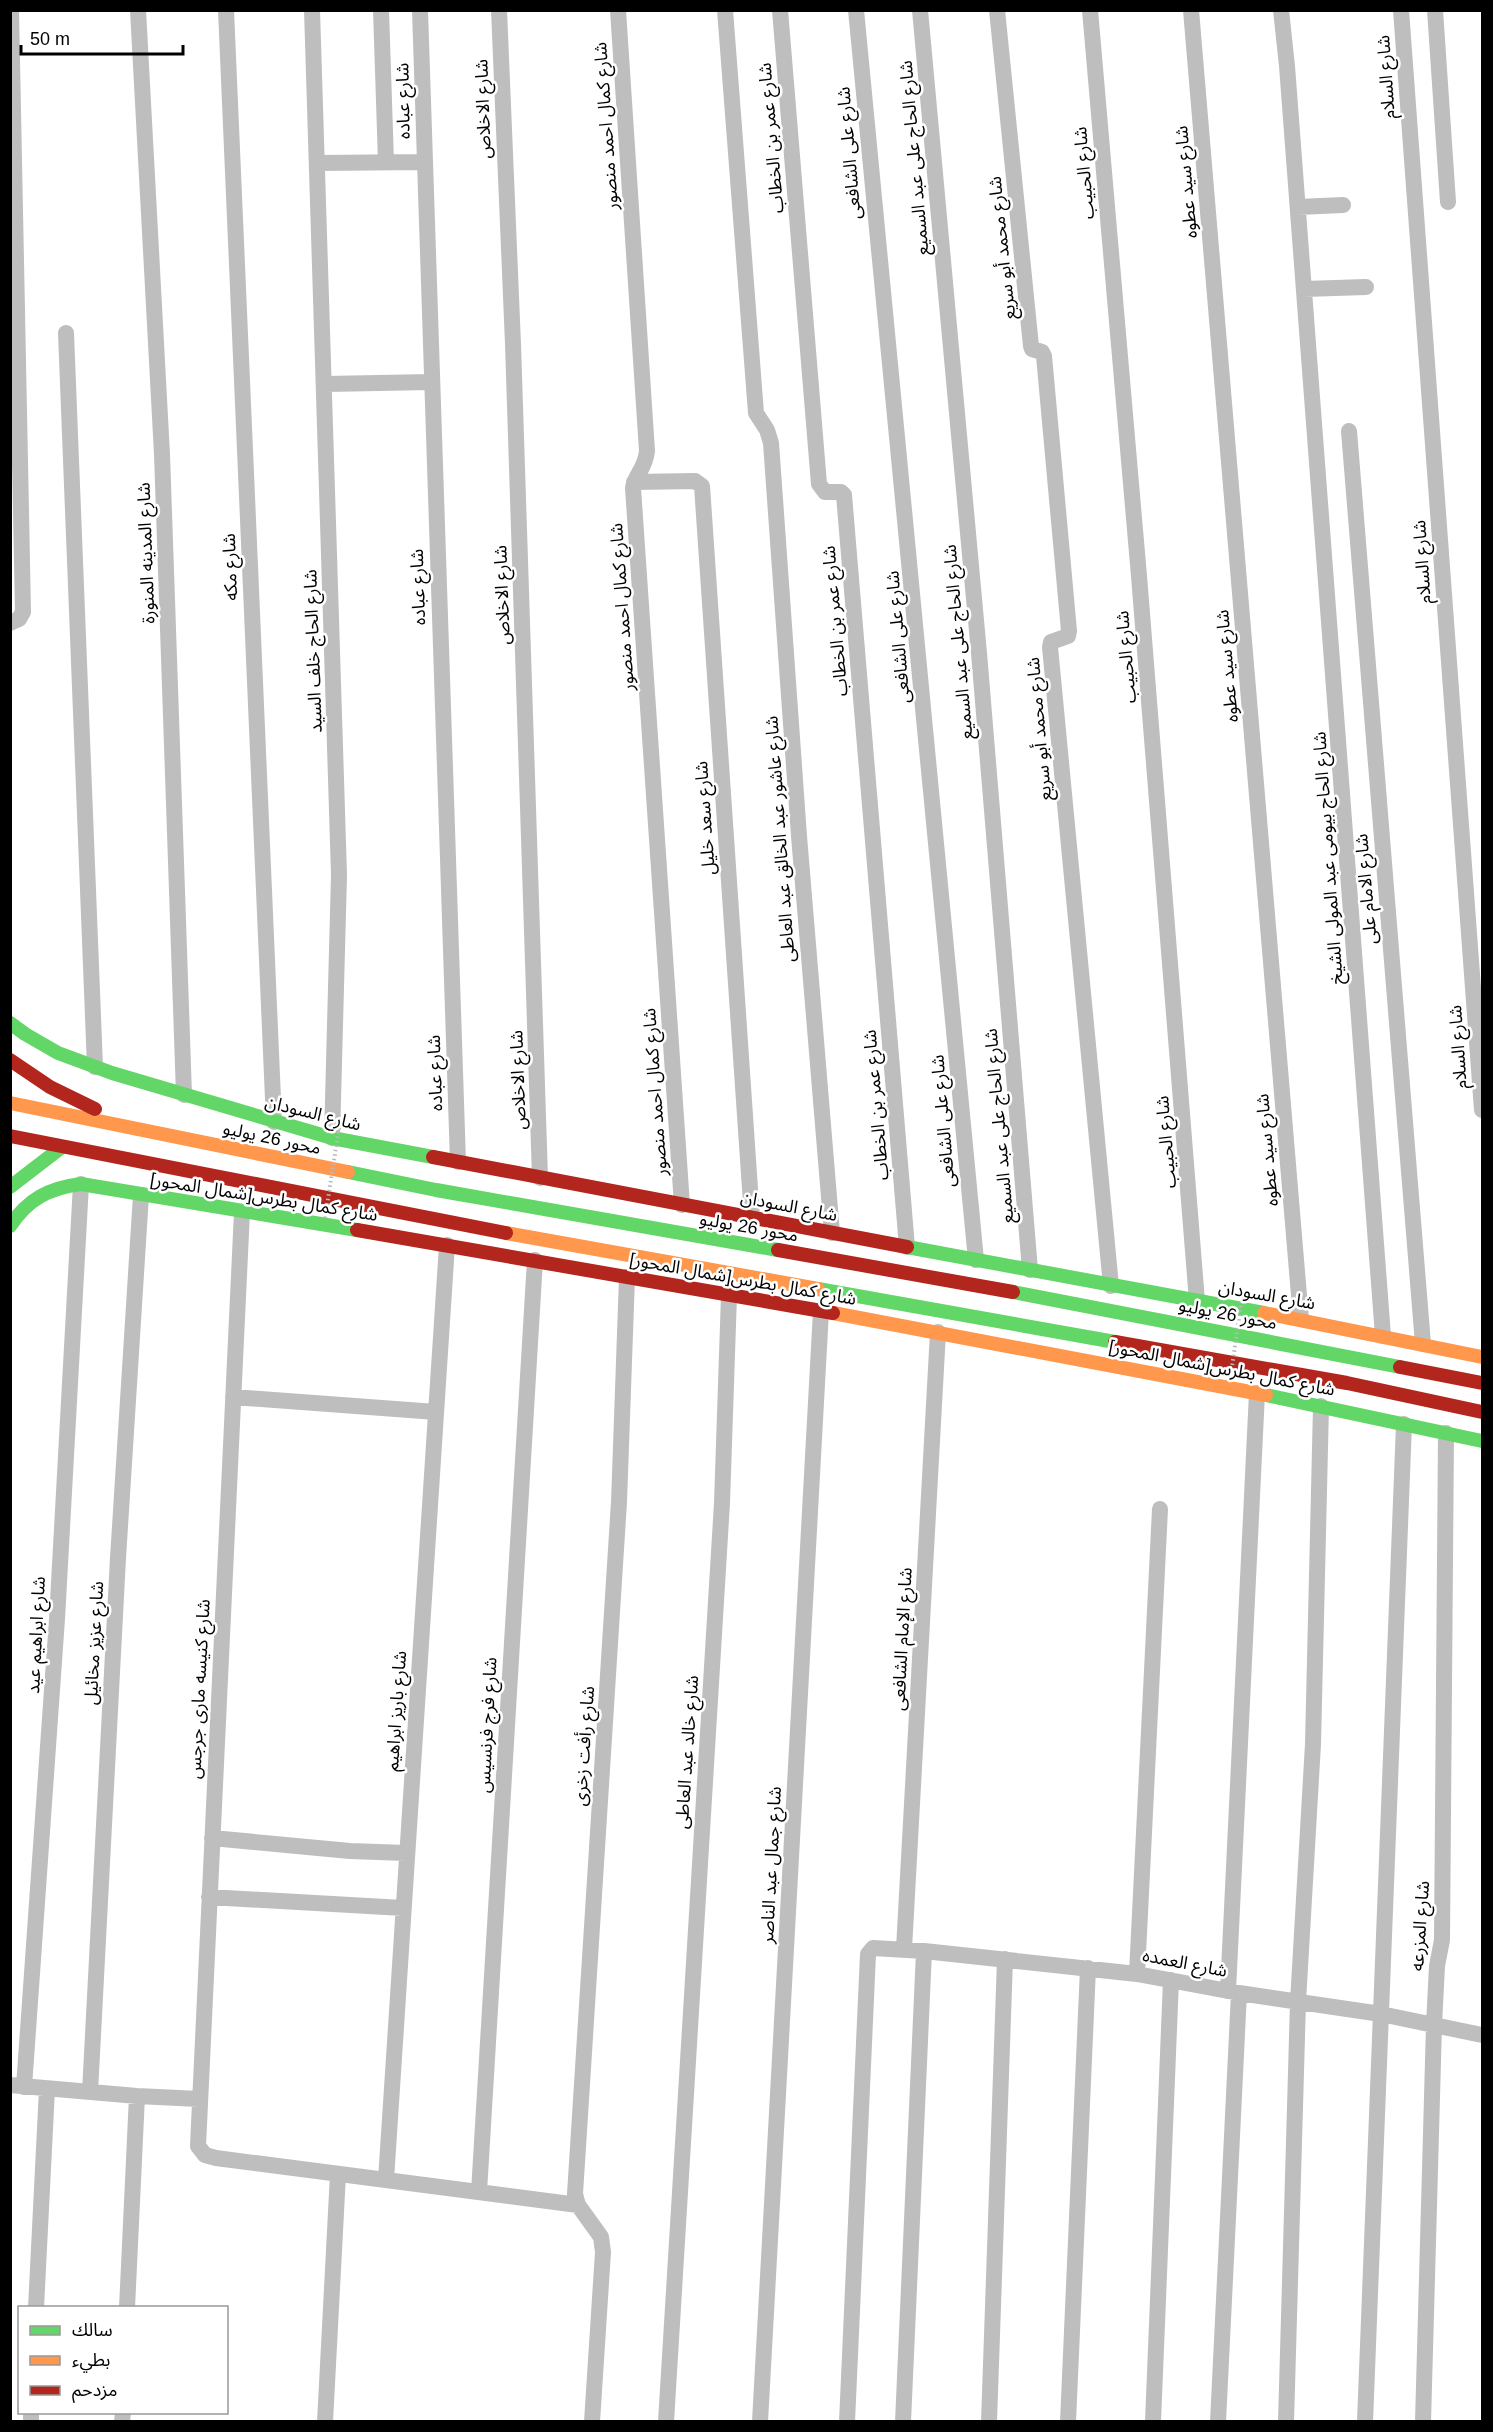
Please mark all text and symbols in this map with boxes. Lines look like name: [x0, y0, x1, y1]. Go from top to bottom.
scale bar: [21, 18, 183, 56]
text: 50 m: [30, 29, 70, 49]
street label: شارع السلام: [1373, 34, 1403, 120]
street label: شارع كمال احمد منصور: [590, 41, 626, 212]
street label: شارع الاخلاص: [471, 59, 499, 159]
street label: شارع الحاج على عبد السميع: [896, 59, 936, 256]
street label: شارع عمر بن الخطاب: [754, 62, 792, 214]
street label: شارع عباده: [392, 63, 418, 139]
street label: شارع على الشافعى: [833, 86, 869, 220]
street label: شارع سيد عطوه: [1171, 124, 1205, 239]
street label: شارع الحبيب: [1070, 125, 1102, 220]
street label: شارع محمد أبو سريع: [983, 175, 1023, 321]
street label: شارع المدينه المنورة: [134, 482, 162, 624]
street label: شارع السلام: [1409, 519, 1439, 605]
street label: شارع كمال احمد منصور: [606, 522, 642, 693]
street label: شارع مكه: [219, 533, 245, 601]
street label: شارع الحاج على عبد السميع: [940, 543, 980, 740]
street label: شارع الاخلاص: [490, 545, 518, 645]
street label: شارع عمر بن الخطاب: [818, 545, 856, 697]
street label: شارع عباده: [407, 548, 433, 626]
street label: شارع الحاج خلف السيد: [300, 569, 330, 733]
street label: شارع على الشافعى: [882, 570, 918, 704]
street label: شارع سيد عطوه: [1212, 608, 1246, 723]
street label: شارع الحبيب: [1112, 609, 1144, 704]
street label: شارع محمد أبو سريع: [1021, 656, 1059, 802]
street label: شارع عاشور عبد الخالق عبد العاطى: [761, 715, 803, 963]
street label: شارع الحاج بيومى عبد المولى الشيخ: [1309, 731, 1351, 985]
street label: شارع سعد خليل: [691, 760, 723, 876]
street label: شارع الامام على: [1351, 833, 1385, 945]
street label: شارع السلام: [1445, 1004, 1475, 1090]
street label: شارع كمال احمد منصور: [639, 1007, 675, 1178]
street label: شارع الحاج على عبد السميع: [981, 1027, 1021, 1224]
street label: شارع عمر بن الخطاب: [859, 1029, 897, 1181]
street label: شارع الاخلاص: [506, 1030, 534, 1130]
street label: شارع عباده: [424, 1034, 450, 1112]
street label: شارع على الشافعى: [927, 1054, 963, 1188]
street label: شارع السودان: [262, 1091, 363, 1138]
street label: شارع سيد عطوه: [1252, 1092, 1286, 1207]
street label: شارع الحبيب: [1152, 1094, 1184, 1189]
street label: محور 26 يوليو: [221, 1118, 323, 1159]
street label: شارع كمال بطرس[شمال المحور]: [148, 1169, 379, 1229]
street label: شارع السودان: [738, 1187, 839, 1229]
street label: محور 26 يوليو: [698, 1208, 800, 1247]
street label: شارع كمال بطرس[شمال المحور]: [627, 1249, 858, 1313]
street label: شارع السودان: [1216, 1277, 1317, 1317]
street label: محور 26 يوليو: [1177, 1295, 1279, 1334]
street label: شارع كمال بطرس[شمال المحور]: [1107, 1336, 1337, 1404]
street label: شارع الإمام الشافعى: [888, 1567, 920, 1711]
street label: شارع ابراهيم عيد: [23, 1576, 53, 1694]
street label: شارع عزيز مخائيل: [81, 1581, 111, 1706]
street label: شارع كنيسه مارى جرجس: [184, 1599, 218, 1780]
street label: شارع باريز ابراهيم: [382, 1650, 414, 1772]
street label: شارع فرج فرنسيس: [473, 1657, 505, 1794]
street label: شارع خالد عبد العاطى: [672, 1674, 706, 1830]
street label: شارع رأفت زخرى: [569, 1685, 602, 1807]
street label: شارع جمال عبد الناصر: [757, 1786, 789, 1945]
street label: شارع المزرعه: [1407, 1880, 1437, 1972]
street label: شارع العمده: [1140, 1945, 1229, 1985]
legend: [18, 2306, 228, 2414]
text: سالك: [72, 2320, 113, 2340]
text: بطيء: [72, 2350, 110, 2373]
text: مزدحم: [72, 2380, 117, 2403]

